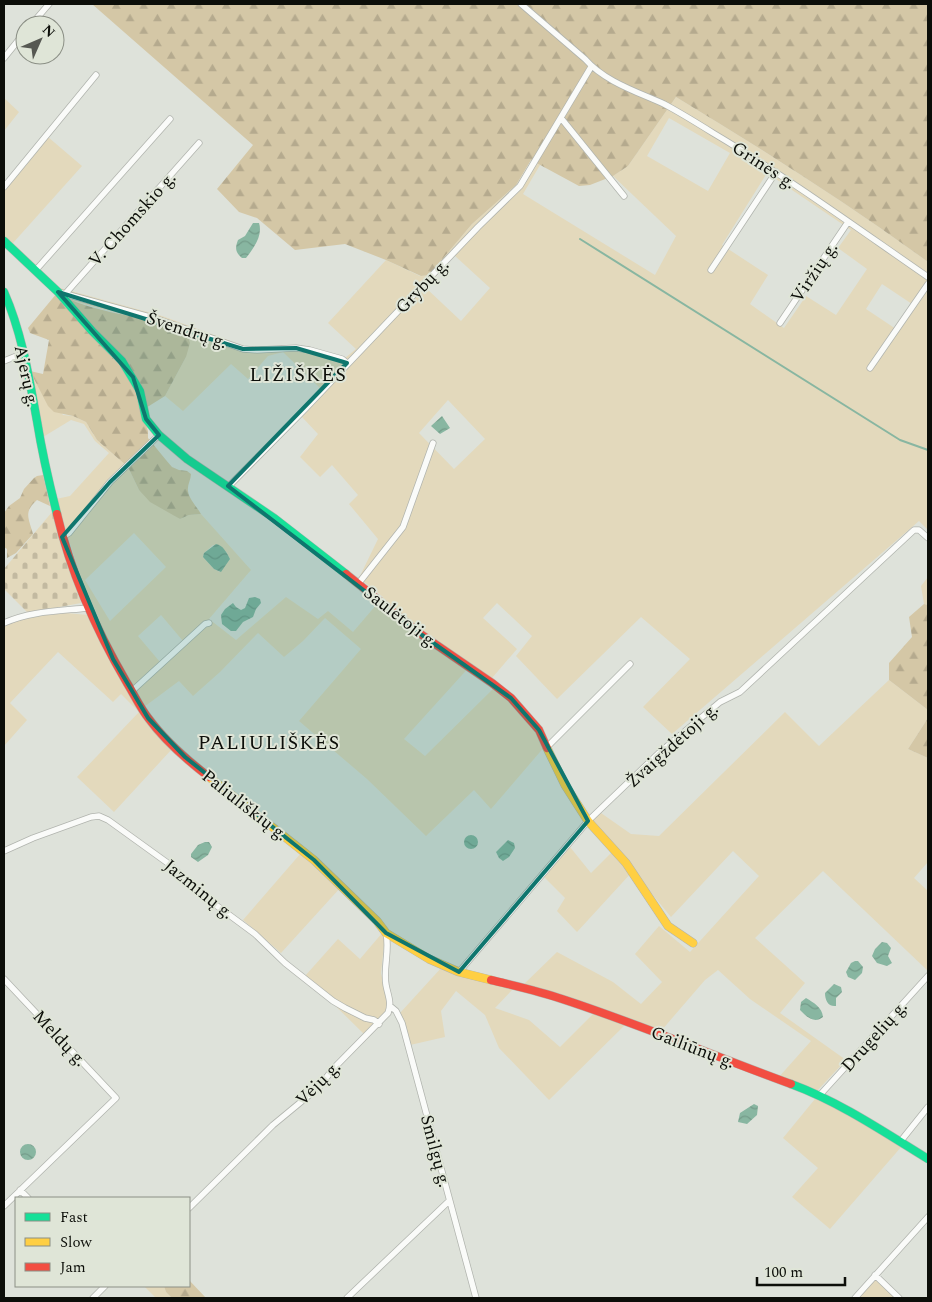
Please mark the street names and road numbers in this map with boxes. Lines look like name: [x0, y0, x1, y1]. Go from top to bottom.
street label: Grinės g.: [726, 135, 801, 196]
street label: V. Chomskio g.: [82, 166, 183, 273]
street label: Viržių g.: [784, 236, 845, 308]
street label: Grybų g.: [389, 253, 456, 320]
street label: Švendrų g.: [143, 305, 231, 356]
street label: Ajerų g.: [7, 343, 46, 410]
street label: Saulėtoji g.: [358, 580, 444, 655]
street label: Žvaigždėtoji g.: [620, 696, 725, 794]
street label: Paliuliškių g.: [196, 763, 294, 848]
street label: Jazminų g.: [158, 853, 240, 926]
street label: Drugelių g.: [835, 994, 914, 1078]
street label: Meldų g.: [26, 1004, 93, 1073]
street label: Gailiūnų g.: [647, 1019, 739, 1076]
street label: Vėjų g.: [289, 1054, 347, 1112]
street label: Smilgų g.: [413, 1112, 458, 1190]

